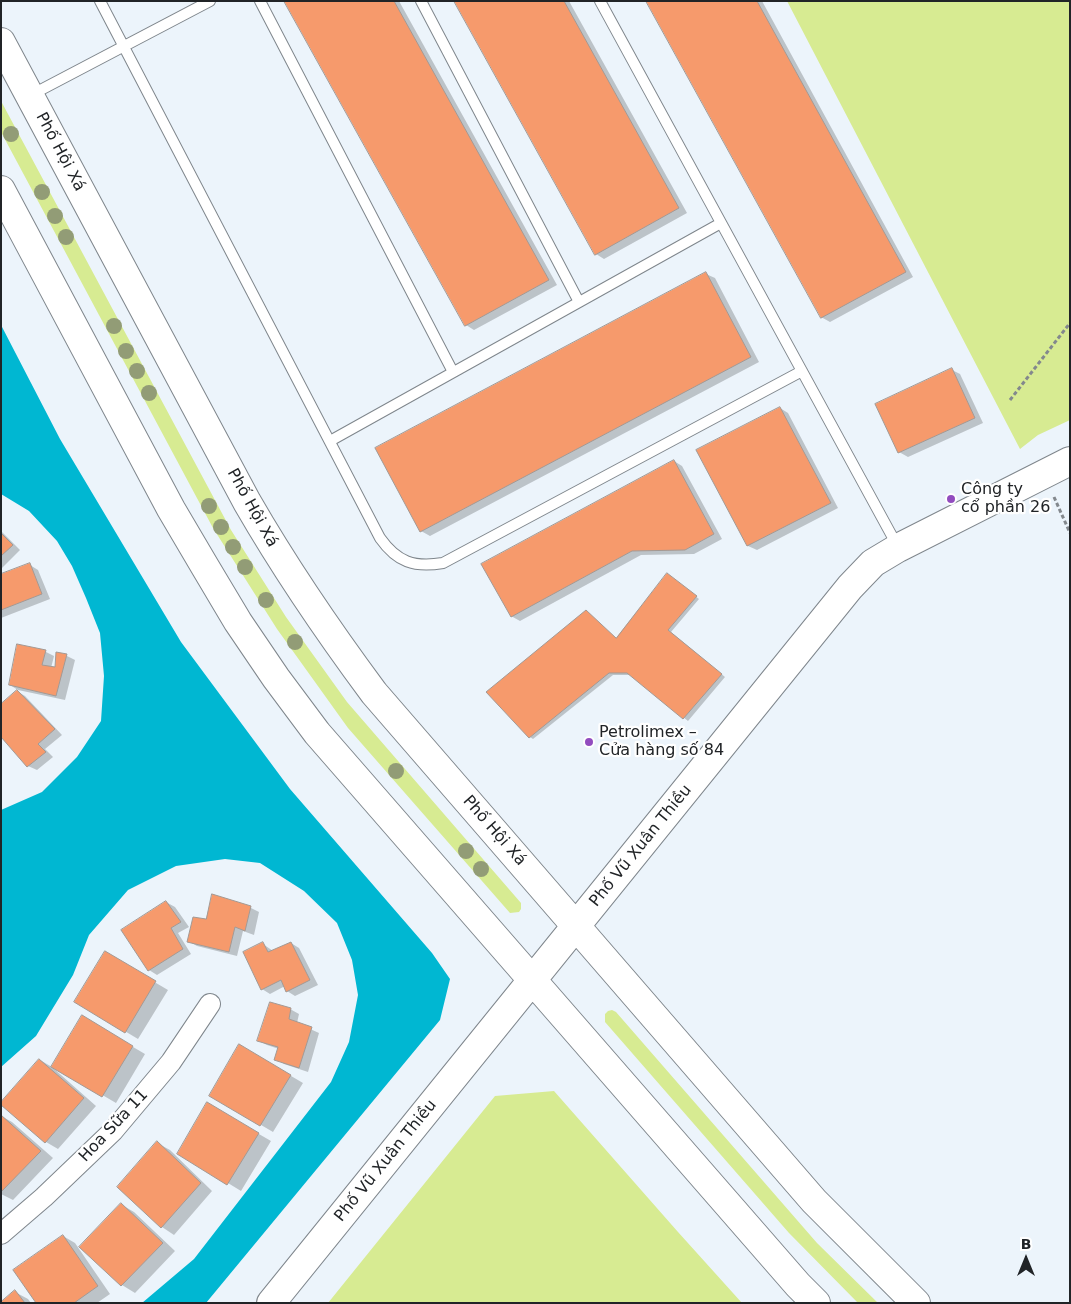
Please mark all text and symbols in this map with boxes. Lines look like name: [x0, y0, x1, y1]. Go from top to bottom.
street label: Phố Hội Xá: [31, 109, 89, 195]
street label: Phố Hội Xá: [223, 465, 281, 551]
place label: Công ty cổ phần 26: [961, 480, 1050, 518]
marker: Công ty cổ phần 26: [945, 493, 957, 505]
place label: Petrolimex – Cửa hàng số 84: [599, 723, 724, 761]
marker: Petrolimex – Cửa hàng số 84: [583, 736, 595, 748]
street label: Phố Vũ Xuân Thiều: [586, 781, 696, 911]
street label: Phố Hội Xá: [458, 792, 530, 870]
street label: Hoa Sữa 11: [76, 1086, 152, 1166]
street label: Phố Vũ Xuân Thiều: [331, 1096, 441, 1226]
north arrow: [1001, 1234, 1051, 1284]
text: B: [1021, 1236, 1031, 1252]

